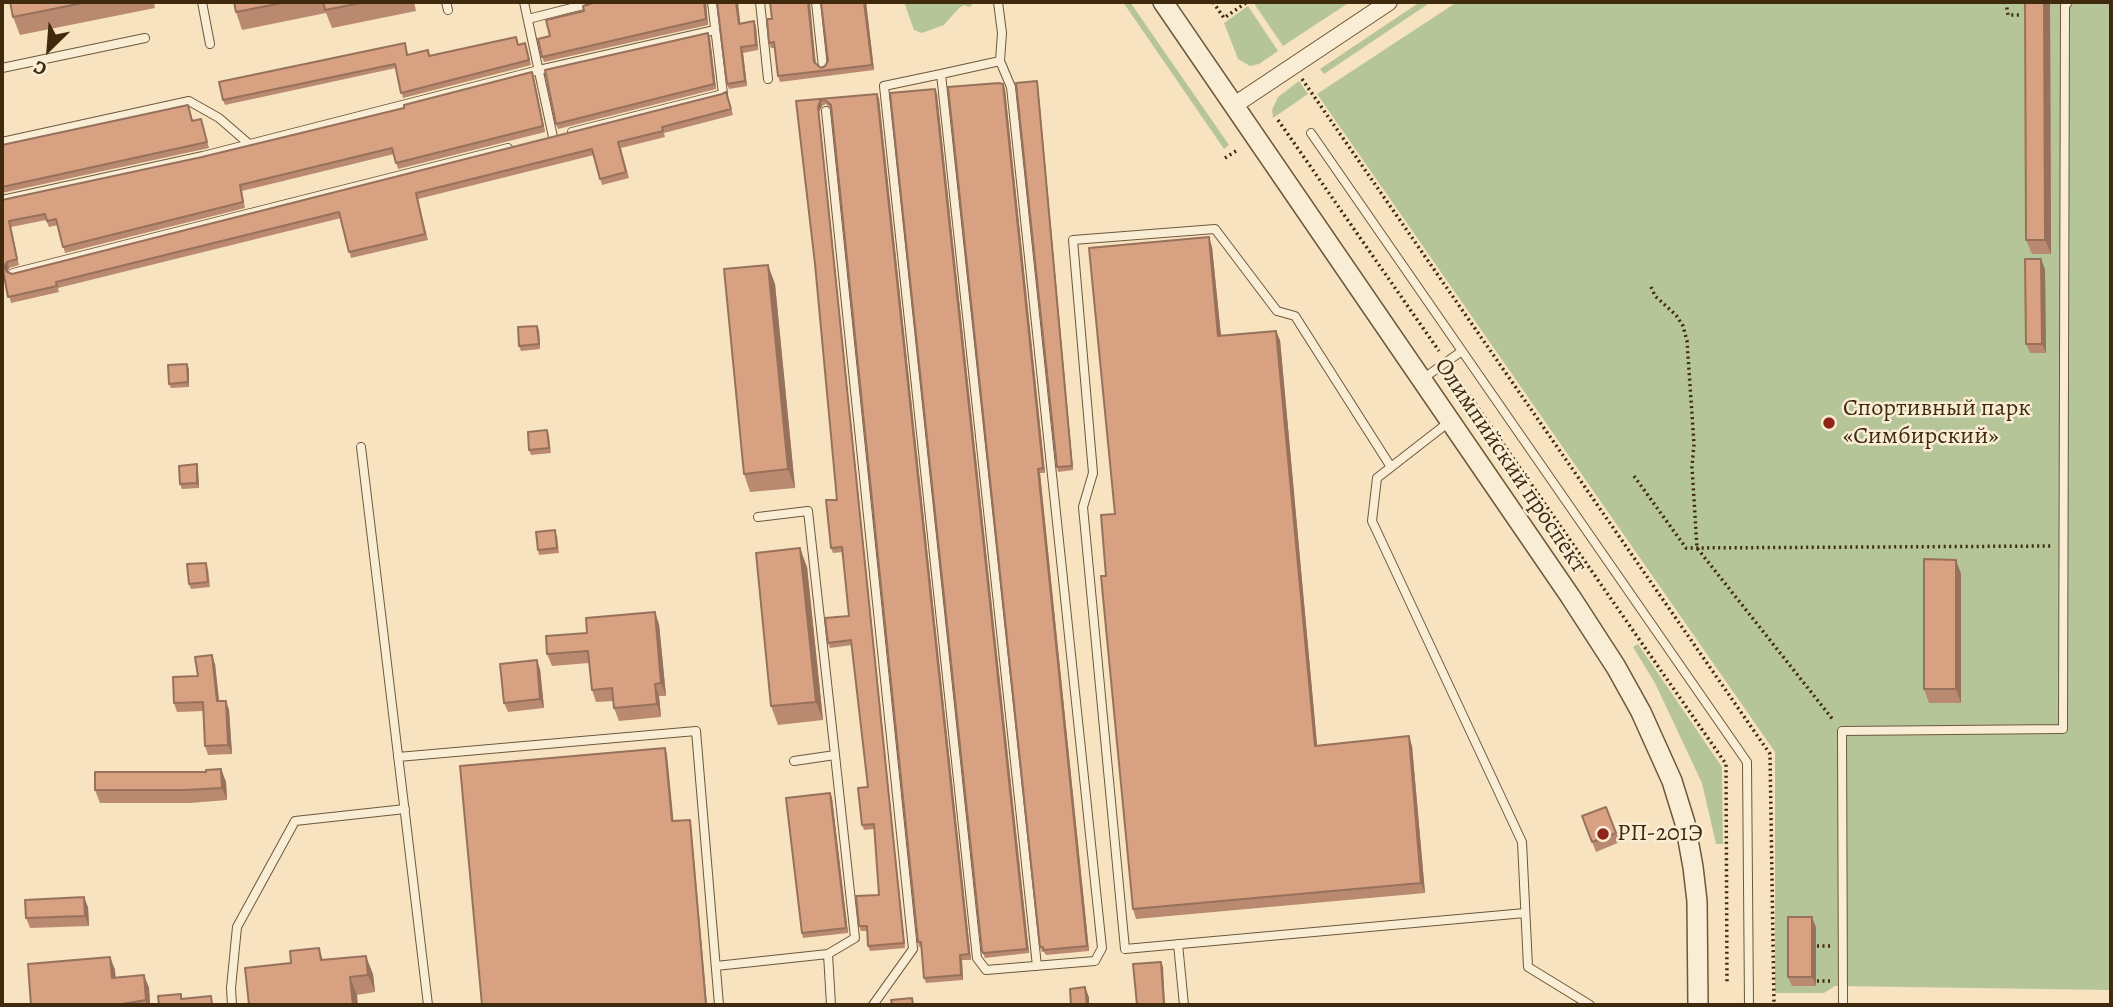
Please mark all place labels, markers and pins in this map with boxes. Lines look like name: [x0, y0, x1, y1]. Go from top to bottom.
place label: Спортивный парк «Симбирский»: [1843, 395, 2031, 451]
marker: Спортивный парк «Симбирский»: [1821, 415, 1837, 431]
place label: РП-201Э: [1617, 820, 1703, 848]
marker: РП-201Э: [1595, 826, 1611, 842]

